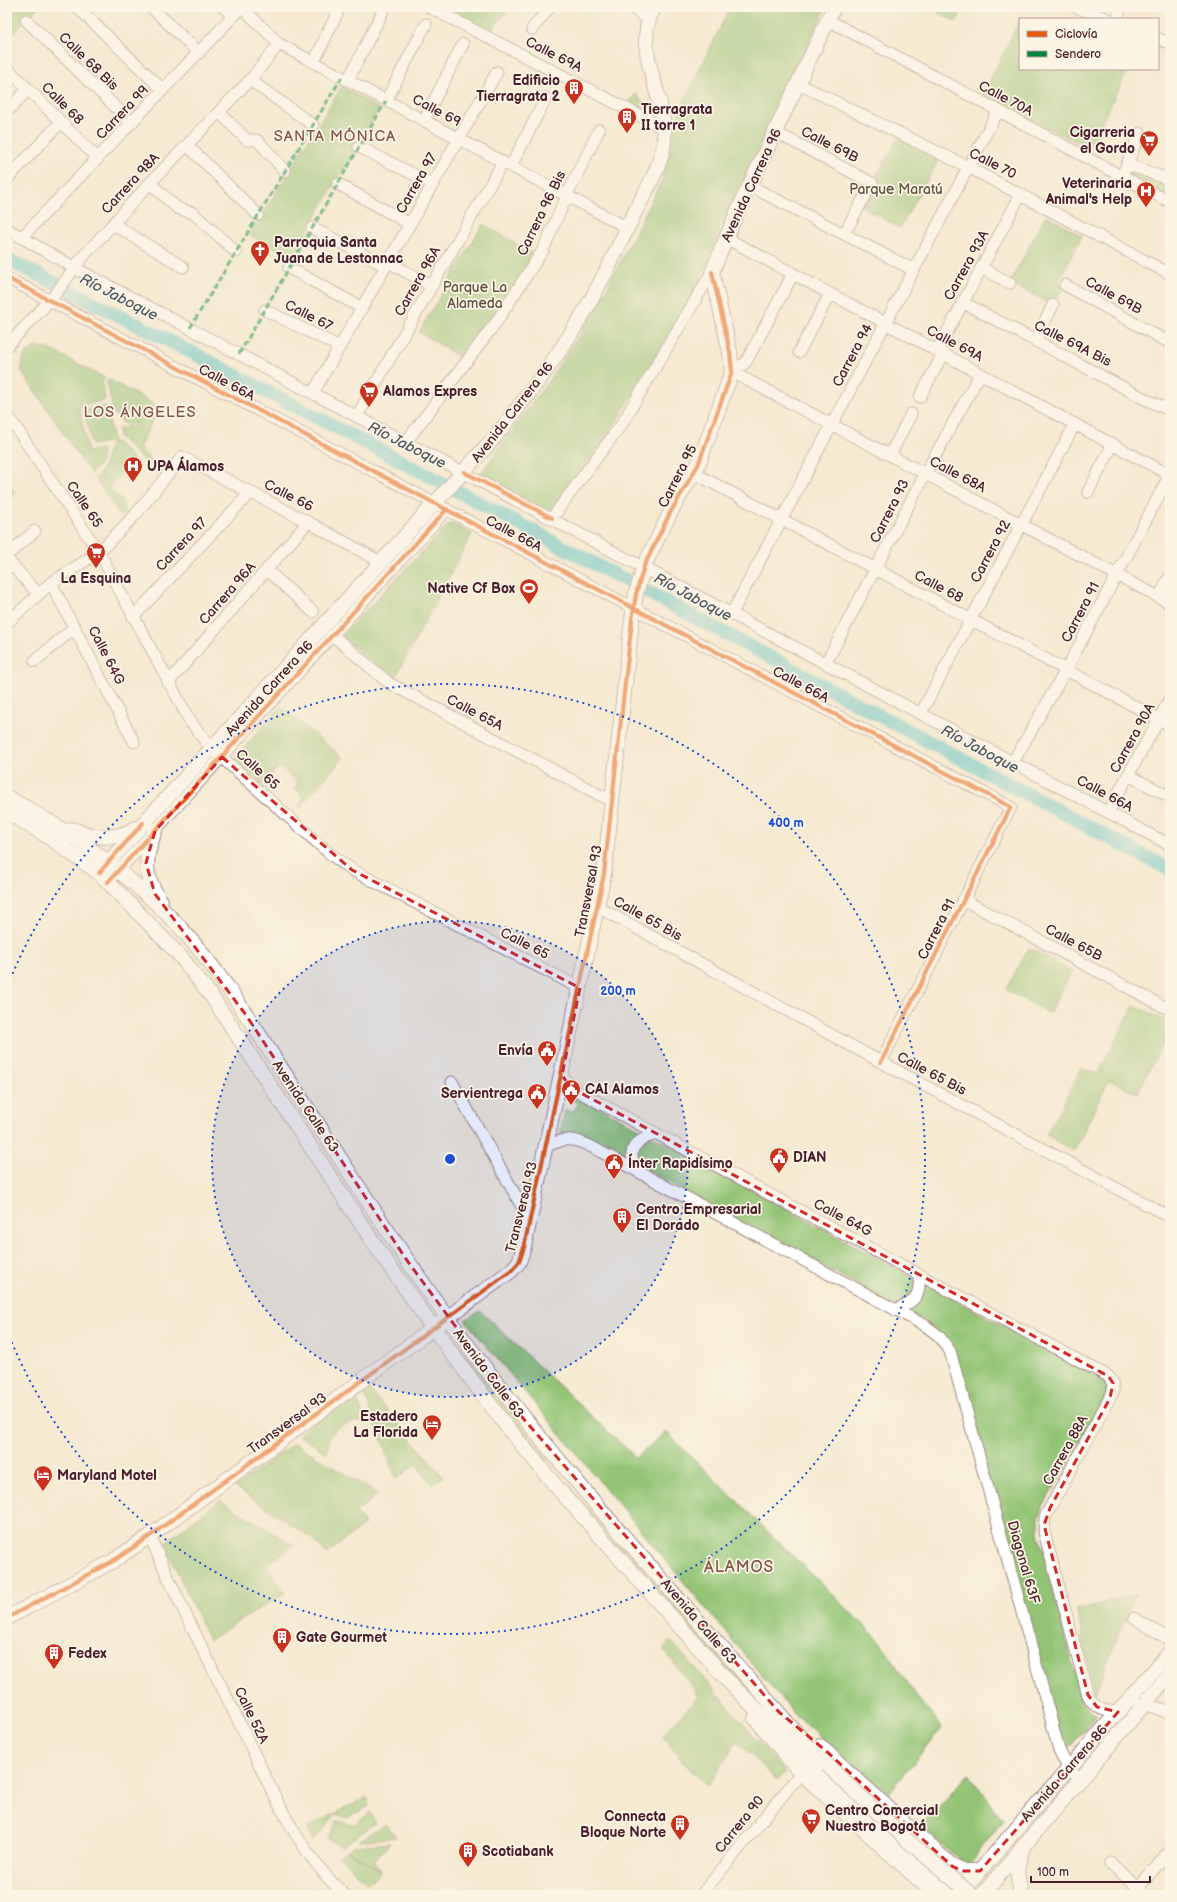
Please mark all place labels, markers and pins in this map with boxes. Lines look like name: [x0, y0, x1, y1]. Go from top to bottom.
place label: Edificio Tierragrata 2: [476, 72, 561, 105]
building icon: Edificio Tierragrata 2: [563, 77, 585, 105]
place label: Tierragrata II torre 1: [641, 101, 713, 134]
building icon: Tierragrata II torre 1: [616, 106, 638, 134]
place label: Cigarreria el Gordo: [1070, 124, 1135, 157]
supermarket icon: Cigarreria el Gordo: [1138, 129, 1160, 157]
place label: Veterinaria Animal's Help: [1045, 175, 1132, 208]
hospital icon: Veterinaria Animal's Help: [1135, 180, 1157, 208]
place label: Parroquia Santa Juana de Lestonnac: [274, 234, 404, 267]
church icon: Parroquia Santa Juana de Lestonnac: [249, 239, 271, 267]
supermarket icon: Alamos Expres: [358, 380, 380, 408]
place label: Alamos Expres: [382, 383, 477, 400]
hospital icon: UPA Álamos: [122, 455, 144, 483]
place label: UPA Álamos: [147, 456, 224, 475]
supermarket icon: La Esquina: [85, 541, 107, 569]
place label: La Esquina: [61, 570, 131, 587]
sports icon: Native Cf Box: [518, 577, 540, 605]
place label: Native Cf Box: [427, 580, 516, 597]
public building icon: Envía: [536, 1039, 558, 1067]
place label: Envía: [498, 1042, 533, 1059]
public building icon: CAI Alamos: [560, 1078, 582, 1106]
place label: CAI Alamos: [585, 1081, 659, 1098]
public building icon: Servientrega: [526, 1082, 548, 1110]
place label: Servientrega: [441, 1085, 523, 1102]
public building icon: DIAN: [768, 1146, 790, 1174]
place label: DIAN: [793, 1149, 827, 1166]
centre of rings: [443, 1152, 457, 1166]
public building icon: Ínter Rapidísimo: [603, 1152, 625, 1180]
place label: Ínter Rapidísimo: [628, 1153, 733, 1172]
place label: Centro Empresarial El Dorado: [636, 1201, 761, 1234]
building icon: Centro Empresarial El Dorado: [611, 1206, 633, 1234]
place label: Estadero La Florida: [353, 1408, 418, 1441]
hotel icon: Estadero La Florida: [421, 1413, 443, 1441]
hotel icon: Maryland Motel: [32, 1464, 54, 1492]
place label: Maryland Motel: [57, 1467, 157, 1484]
building icon: Gate Gourmet: [271, 1626, 293, 1654]
place label: Gate Gourmet: [296, 1629, 387, 1646]
building icon: Fedex: [43, 1642, 65, 1670]
place label: Fedex: [68, 1645, 107, 1662]
place label: Centro Comercial Nuestro Bogotá: [825, 1802, 938, 1835]
supermarket icon: Centro Comercial Nuestro Bogotá: [800, 1807, 822, 1835]
place label: Connecta Bloque Norte: [580, 1808, 666, 1841]
building icon: Connecta Bloque Norte: [669, 1813, 691, 1841]
building icon: Scotiabank: [457, 1840, 479, 1868]
place label: Scotiabank: [482, 1843, 554, 1860]

